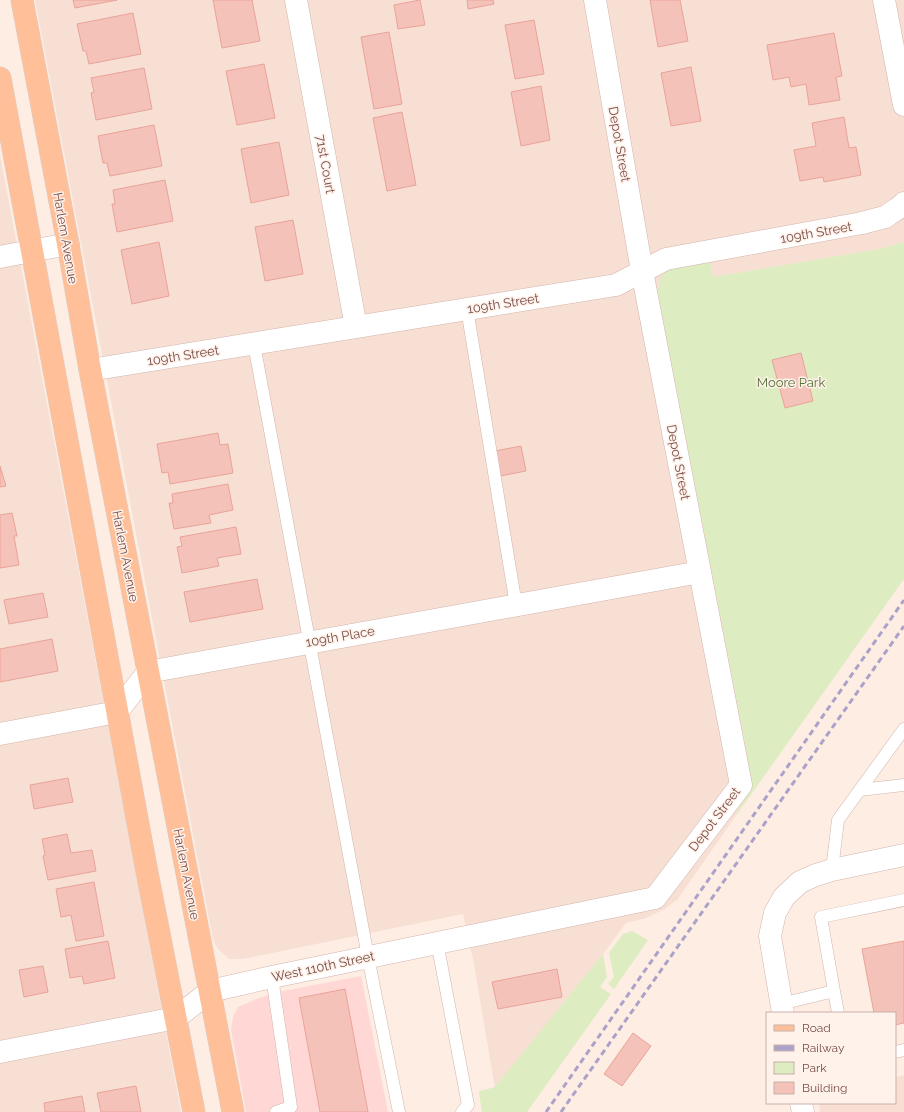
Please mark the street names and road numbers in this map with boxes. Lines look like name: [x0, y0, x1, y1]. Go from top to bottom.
street label: Depot Street: [605, 105, 634, 184]
street label: 71st Court: [313, 133, 338, 195]
street label: Harlem Avenue: [50, 191, 81, 285]
street label: 109th Street: [779, 219, 854, 246]
street label: 109th Street: [466, 290, 541, 317]
street label: 109th Street: [146, 342, 221, 369]
street label: Depot Street: [664, 423, 693, 502]
street label: Harlem Avenue: [109, 509, 142, 603]
street label: 109th Place: [304, 623, 376, 650]
street label: Depot Street: [685, 784, 744, 854]
street label: Harlem Avenue: [170, 827, 203, 921]
street label: West 110th Street: [270, 948, 376, 985]

